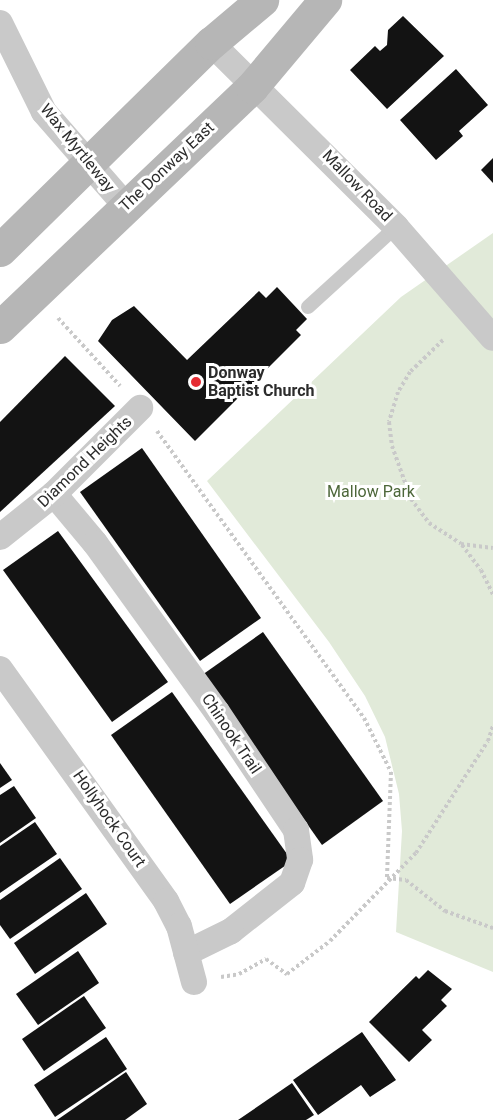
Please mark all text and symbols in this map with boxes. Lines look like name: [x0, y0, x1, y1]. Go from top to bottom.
street label: Wax Myrtleway: [36, 100, 118, 196]
street label: The Donway East: [116, 118, 218, 216]
street label: Mallow Road: [318, 146, 396, 226]
place label: Donway Baptist Church: [208, 363, 314, 401]
marker: Donway Baptist Church: [189, 375, 203, 389]
street label: Diamond Heights: [34, 412, 136, 512]
park label: Mallow Park: [327, 482, 415, 502]
street label: Chinook Trail: [197, 690, 265, 778]
street label: Hollyhock Court: [69, 767, 149, 871]

